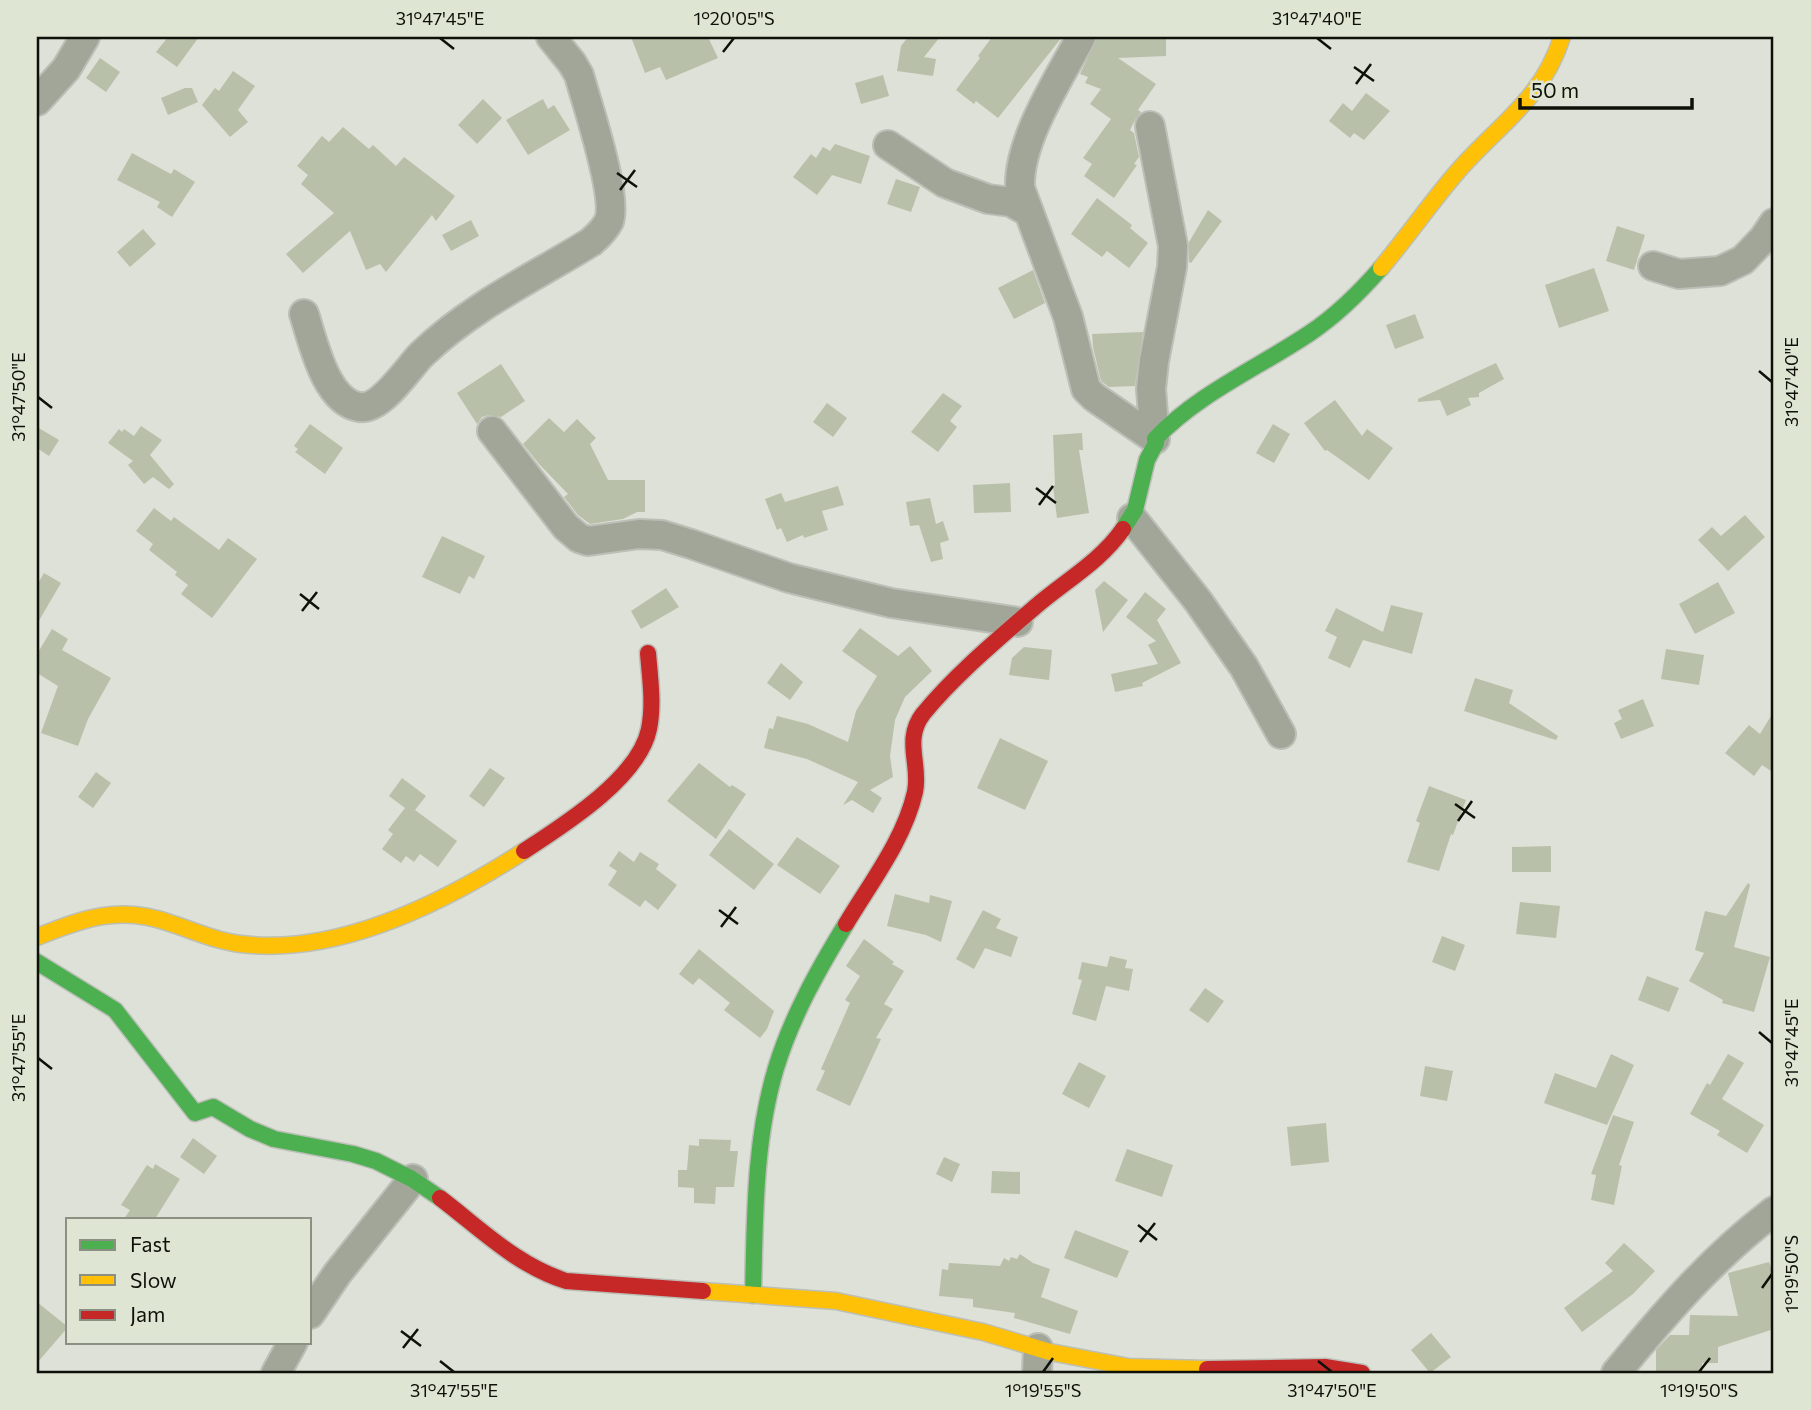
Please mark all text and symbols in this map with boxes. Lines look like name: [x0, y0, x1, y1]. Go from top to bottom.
text: 31°47'45"E: [396, 7, 484, 29]
text: 1°20'05"S: [694, 7, 774, 29]
text: 31°47'40"E: [1272, 7, 1362, 29]
scale bar: [1520, 66, 1692, 110]
text: 50 m: [1531, 77, 1579, 102]
text: 31°47'40"E: [1780, 337, 1802, 427]
text: 31°47'50"E: [7, 352, 29, 442]
text: 31°47'45"E: [1780, 999, 1802, 1087]
text: 31°47'55"E: [7, 1014, 29, 1102]
legend: [66, 1218, 312, 1344]
text: Fast: [130, 1231, 171, 1256]
text: 1°19'50"S: [1780, 1235, 1802, 1313]
text: Slow: [130, 1267, 177, 1292]
text: Jam: [130, 1301, 165, 1326]
text: 31°47'55"E: [410, 1379, 498, 1401]
text: 1°19'55"S: [1005, 1379, 1081, 1401]
text: 31°47'50"E: [1287, 1379, 1377, 1401]
text: 1°19'50"S: [1660, 1379, 1738, 1401]

